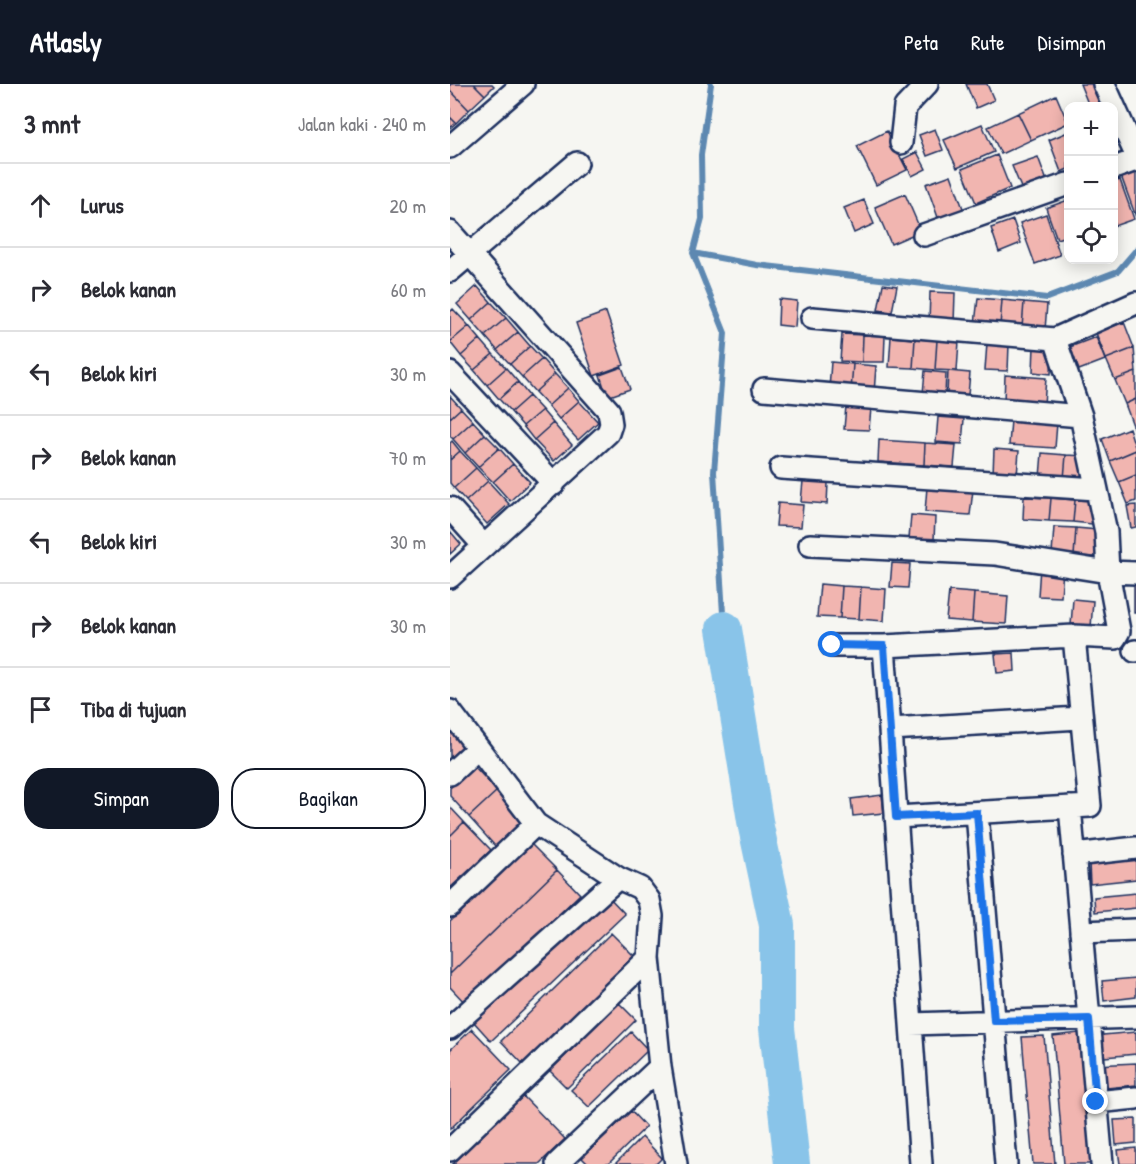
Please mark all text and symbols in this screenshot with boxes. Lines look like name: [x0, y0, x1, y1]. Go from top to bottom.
text: Atlasly: [30, 23, 102, 61]
text: Peta: [904, 28, 938, 57]
text: Rute: [971, 28, 1005, 57]
text: Disimpan: [1038, 28, 1106, 57]
map controls: [1064, 102, 1118, 264]
button: +: [1064, 102, 1118, 156]
text: 3 mnt: [24, 106, 80, 141]
text: Jalan kaki · 240 m: [298, 110, 426, 137]
button: −: [1064, 156, 1118, 210]
icon: ahead: [24, 189, 57, 222]
text: Lurus: [81, 190, 124, 220]
text: 20 m: [389, 192, 426, 219]
button: locate: [1064, 210, 1118, 264]
icon: right: [24, 273, 57, 306]
text: Belok kanan: [81, 274, 176, 304]
text: 60 m: [391, 276, 426, 303]
icon: left: [24, 357, 57, 390]
text: Belok kiri: [81, 358, 157, 388]
text: 30 m: [390, 360, 426, 387]
icon: right: [24, 441, 57, 474]
text: Belok kanan: [81, 442, 176, 472]
text: 70 m: [389, 444, 426, 471]
icon: left: [24, 525, 57, 558]
text: Belok kiri: [81, 526, 157, 556]
text: 30 m: [390, 528, 426, 555]
icon: right: [24, 609, 57, 642]
text: Belok kanan: [81, 610, 176, 640]
text: 30 m: [390, 612, 426, 639]
route start: [818, 631, 844, 657]
icon: arrive: [24, 693, 57, 726]
text: Tiba di tujuan: [81, 694, 186, 724]
button: Simpan: [24, 768, 219, 829]
button: Bagikan: [231, 768, 426, 829]
route end: [1082, 1088, 1108, 1114]

